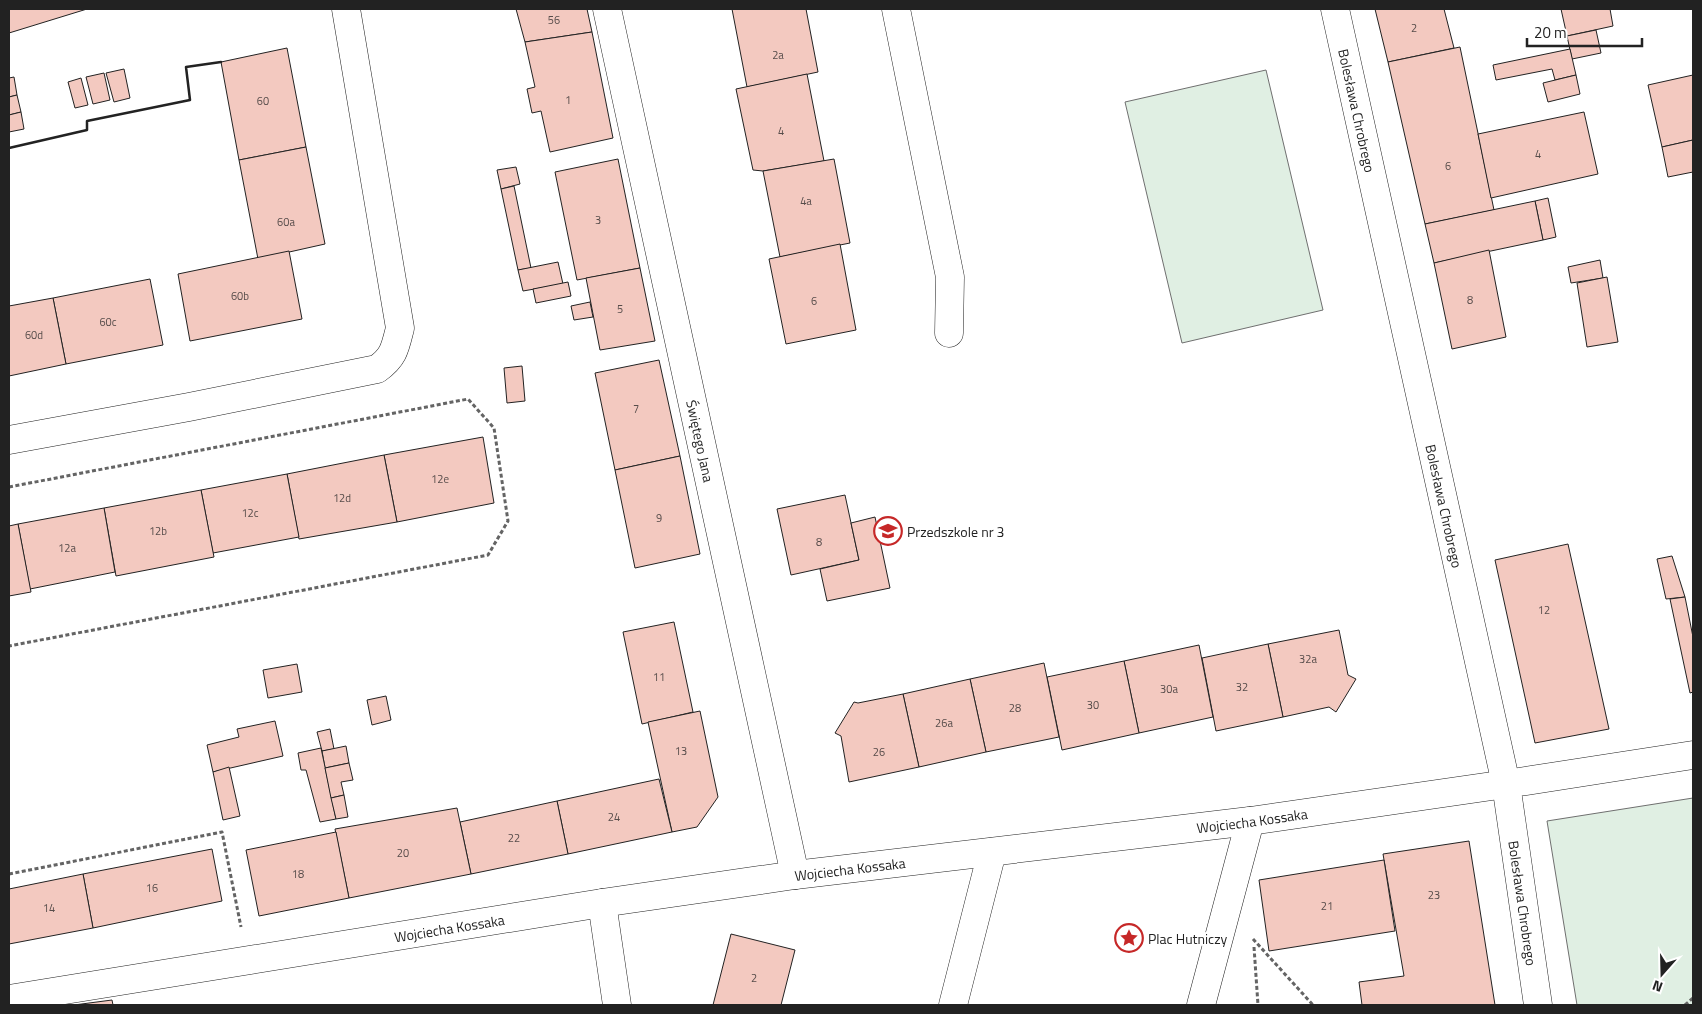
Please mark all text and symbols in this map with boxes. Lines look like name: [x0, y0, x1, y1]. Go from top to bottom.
house number: 56: [548, 12, 560, 28]
scale bar: [1527, 15, 1642, 47]
house number: 2: [1411, 20, 1417, 36]
text: 20 m: [1534, 21, 1567, 44]
house number: 2a: [772, 47, 784, 63]
street label: Bolesława Chrobrego: [1334, 47, 1381, 174]
house number: 1: [565, 92, 571, 108]
house number: 60: [257, 93, 269, 109]
house number: 4: [778, 123, 784, 139]
house number: 4: [1535, 146, 1541, 162]
house number: 6: [1445, 158, 1451, 174]
house number: 4a: [800, 193, 812, 209]
house number: 3: [595, 212, 601, 228]
house number: 60a: [277, 214, 295, 230]
house number: 60b: [231, 288, 249, 304]
house number: 8: [1467, 292, 1473, 308]
house number: 6: [811, 293, 817, 309]
house number: 5: [617, 301, 623, 317]
house number: 60c: [99, 314, 117, 330]
house number: 60d: [25, 327, 43, 343]
street label: Świętego Jana: [682, 398, 720, 484]
house number: 7: [633, 401, 639, 417]
street label: Bolesława Chrobrego: [1421, 442, 1468, 570]
house number: 12e: [431, 471, 449, 487]
house number: 12d: [333, 490, 351, 506]
house number: 12c: [241, 505, 259, 521]
house number: 9: [656, 510, 662, 526]
school or university icon: Przedszkole nr 3: [873, 516, 903, 546]
place label: Przedszkole nr 3: [907, 521, 1004, 542]
house number: 12b: [149, 523, 167, 539]
house number: 8: [816, 534, 822, 550]
house number: 12a: [58, 540, 76, 556]
house number: 12: [1538, 602, 1550, 618]
house number: 32a: [1299, 651, 1317, 667]
house number: 11: [653, 669, 665, 685]
house number: 32: [1236, 679, 1248, 695]
house number: 30a: [1160, 681, 1178, 697]
house number: 30: [1087, 697, 1099, 713]
house number: 28: [1009, 700, 1021, 716]
house number: 26a: [935, 715, 953, 731]
house number: 13: [675, 743, 687, 759]
house number: 26: [873, 744, 885, 760]
street label: Wojciecha Kossaka: [1195, 802, 1309, 838]
house number: 24: [608, 809, 620, 825]
house number: 22: [508, 830, 520, 846]
street label: Bolesława Chrobrego: [1504, 839, 1543, 967]
house number: 20: [397, 845, 409, 861]
street label: Wojciecha Kossaka: [793, 851, 906, 885]
house number: 18: [292, 866, 304, 882]
house number: 16: [146, 880, 158, 896]
house number: 23: [1428, 887, 1440, 903]
house number: 21: [1321, 898, 1333, 914]
house number: 14: [43, 900, 55, 916]
street label: Wojciecha Kossaka: [393, 908, 506, 947]
place icon: Plac Hutniczy: [1114, 923, 1144, 953]
place label: Plac Hutniczy: [1148, 928, 1228, 949]
north arrow: [1637, 949, 1687, 999]
house number: 2: [751, 970, 757, 986]
text: N: [1649, 975, 1666, 998]

